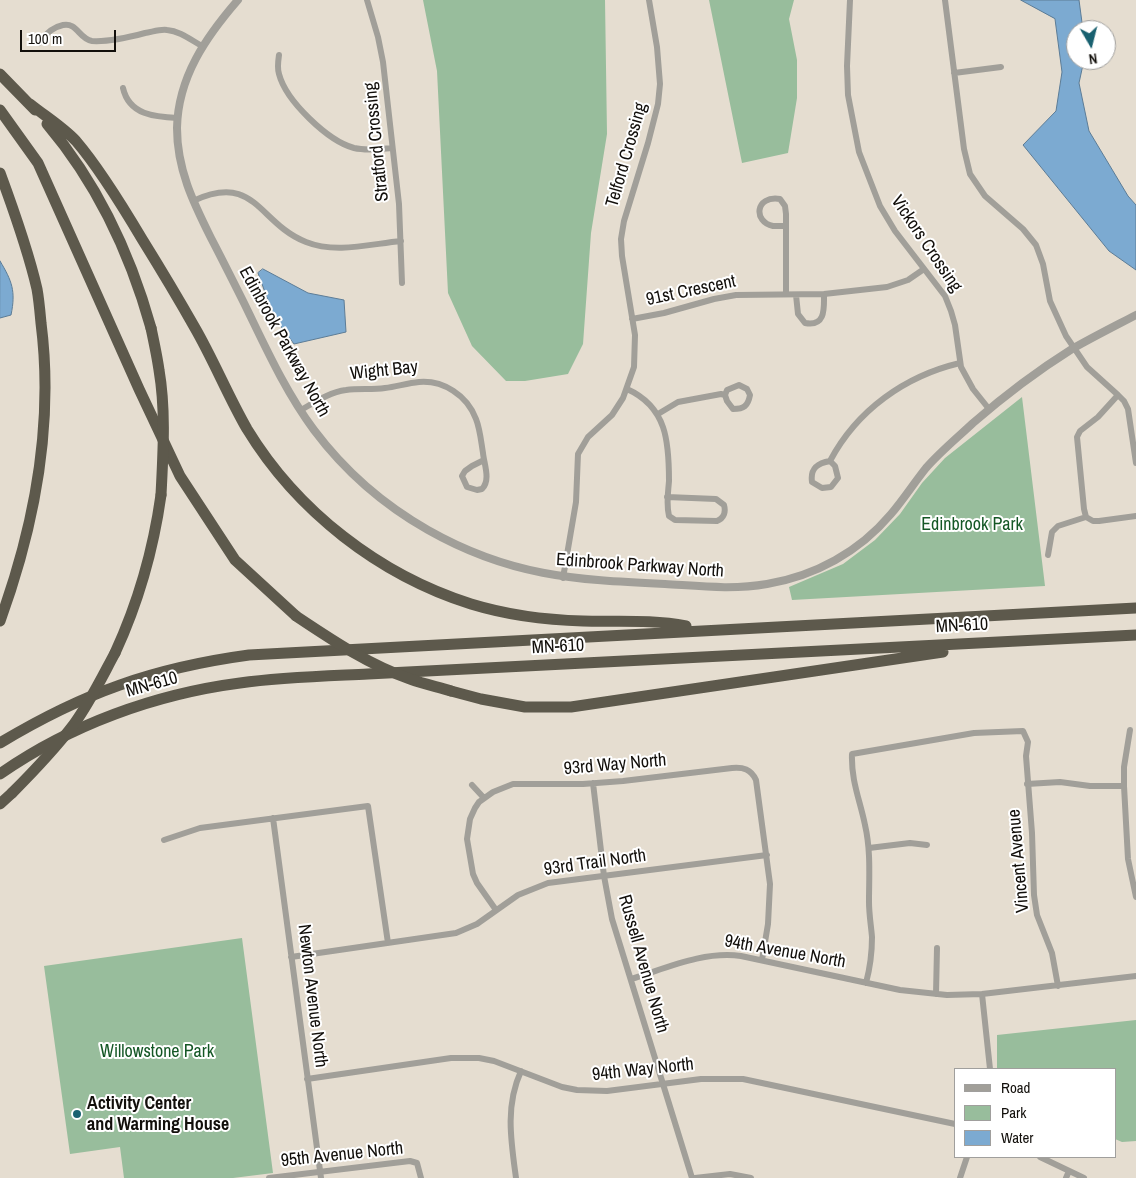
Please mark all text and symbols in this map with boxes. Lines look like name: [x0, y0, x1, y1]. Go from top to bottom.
scale bar: [22, 20, 119, 52]
north arrow: [1066, 20, 1116, 70]
text: 100 m: [28, 28, 62, 49]
text: N: [1088, 49, 1098, 68]
street label: Stratford Crossing: [360, 81, 394, 203]
street label: Telford Crossing: [602, 100, 652, 210]
street label: Vickors Crossing: [886, 191, 966, 297]
street label: Edinbrook Parkway North: [234, 263, 334, 421]
street label: 91st Crescent: [644, 271, 738, 311]
street label: Wight Bay: [349, 357, 419, 385]
park label: Edinbrook Park: [921, 514, 1023, 536]
street label: Edinbrook Parkway North: [555, 549, 725, 583]
street label: MN-610: [935, 614, 989, 638]
street label: MN-610: [531, 635, 585, 659]
street label: MN-610: [124, 667, 180, 703]
street label: 93rd Way North: [563, 750, 667, 780]
street label: Vincent Avenue: [1004, 808, 1034, 914]
street label: 93rd Trail North: [543, 845, 647, 881]
street label: Russell Avenue North: [613, 893, 673, 1035]
street label: Newton Avenue North: [292, 923, 332, 1069]
street label: 94th Avenue North: [723, 931, 847, 973]
park label: Willowstone Park: [100, 1041, 214, 1063]
street label: 94th Way North: [591, 1054, 695, 1086]
legend: [954, 1068, 1116, 1158]
text: Road: [1001, 1077, 1030, 1098]
place label: Activity Center and Warming House: [87, 1093, 229, 1136]
text: Park: [1001, 1102, 1026, 1123]
marker: Activity Center and Warming House: [71, 1108, 83, 1120]
text: Water: [1001, 1127, 1033, 1148]
street label: 95th Avenue North: [280, 1138, 404, 1172]

